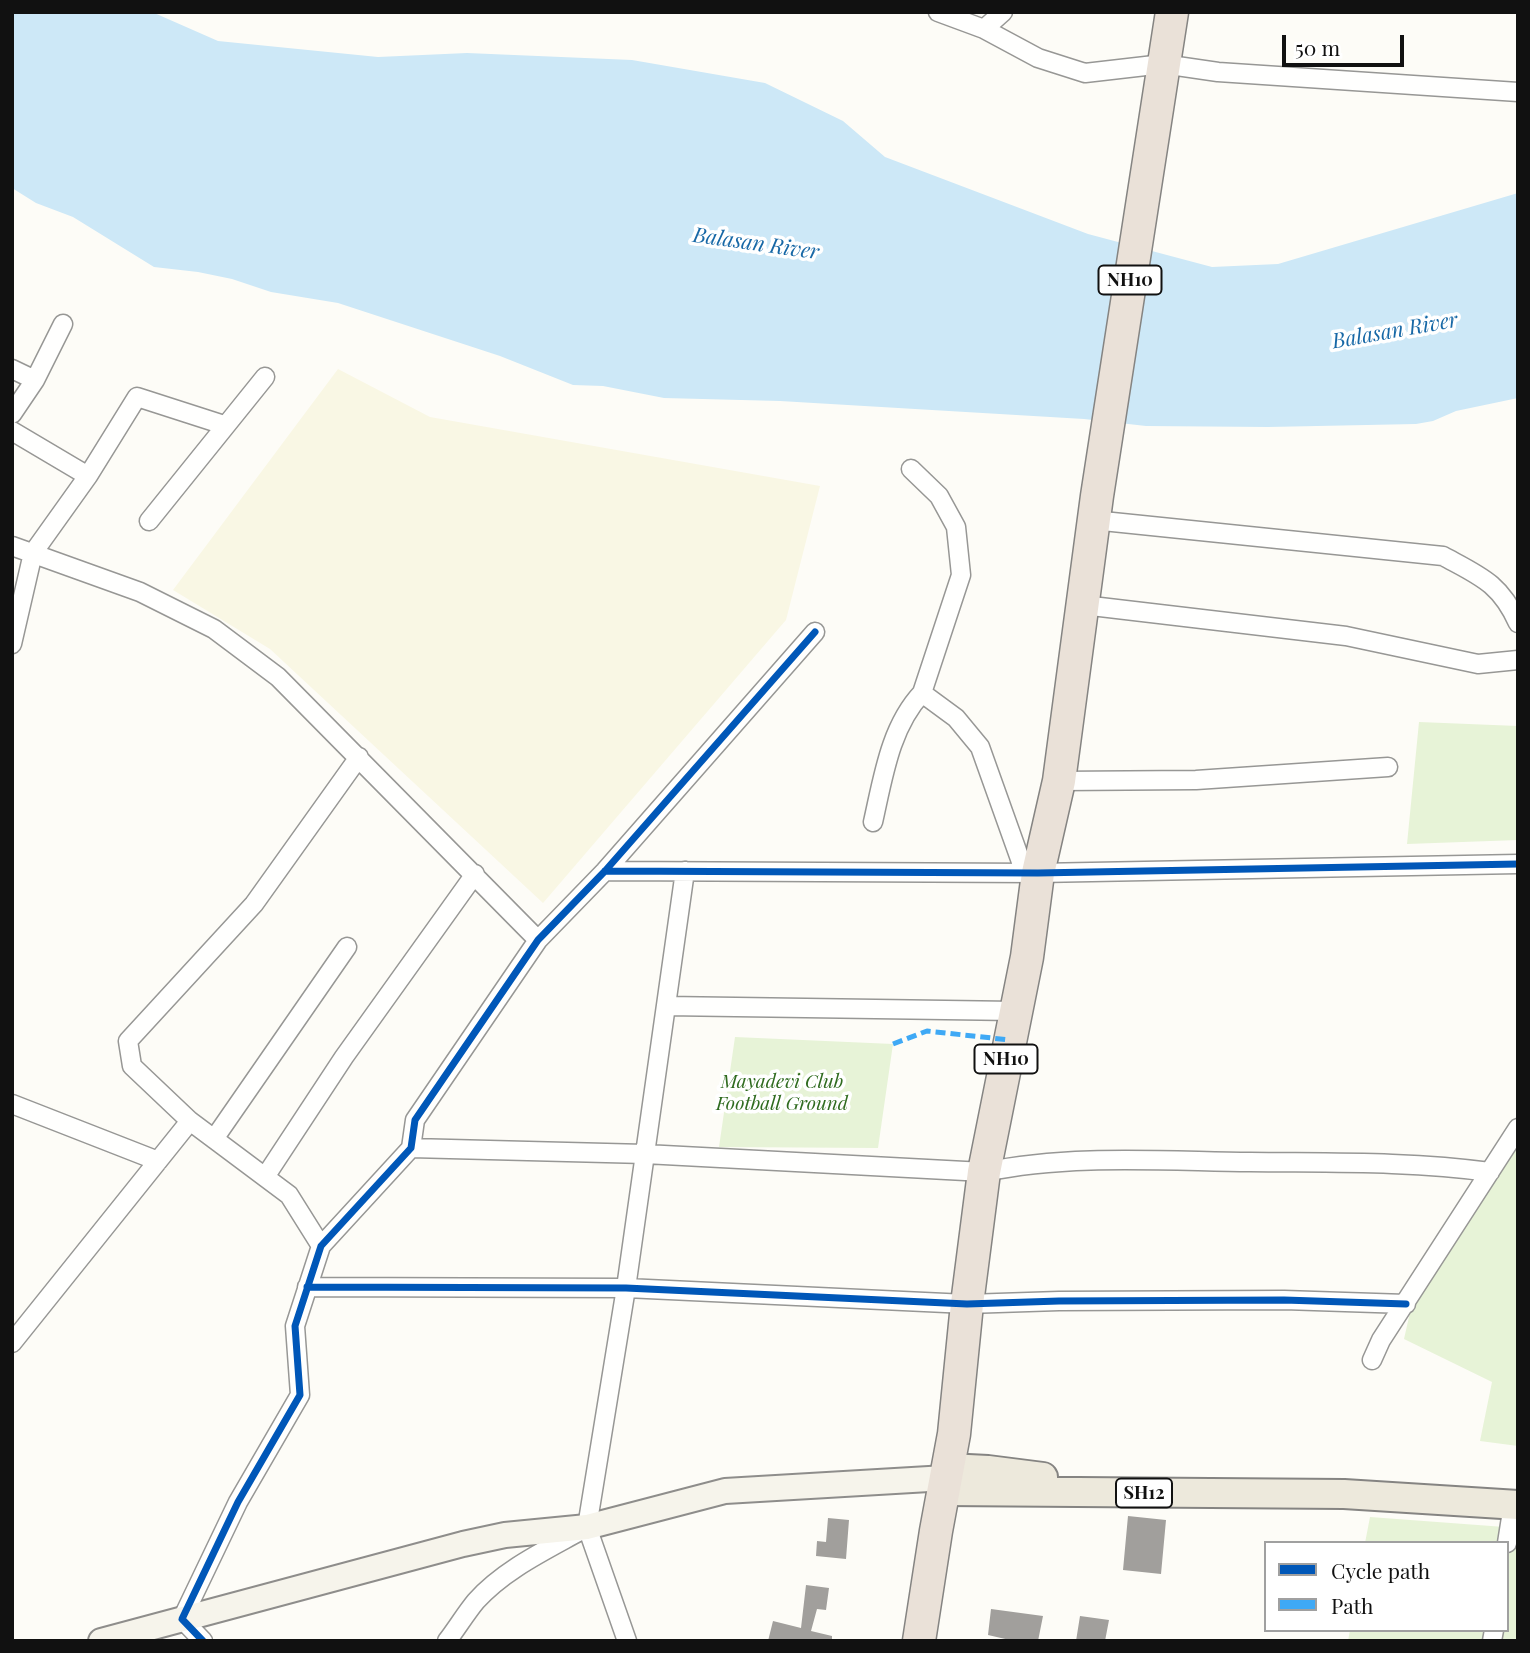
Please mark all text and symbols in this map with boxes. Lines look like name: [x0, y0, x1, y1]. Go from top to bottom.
scale bar: [1285, 21, 1408, 65]
text: 50 m: [1295, 33, 1340, 61]
water label: Balasan River: [691, 223, 821, 265]
road number: NH10: [1098, 266, 1162, 294]
water label: Balasan River: [1330, 308, 1460, 354]
road number: NH10: [974, 1044, 1038, 1074]
park label: Mayadevi Club Football Ground: [716, 1071, 848, 1115]
road number: SH12: [1116, 1478, 1172, 1508]
legend: [1264, 1541, 1509, 1632]
text: Cycle path: [1331, 1556, 1430, 1584]
text: Path: [1331, 1591, 1373, 1619]

